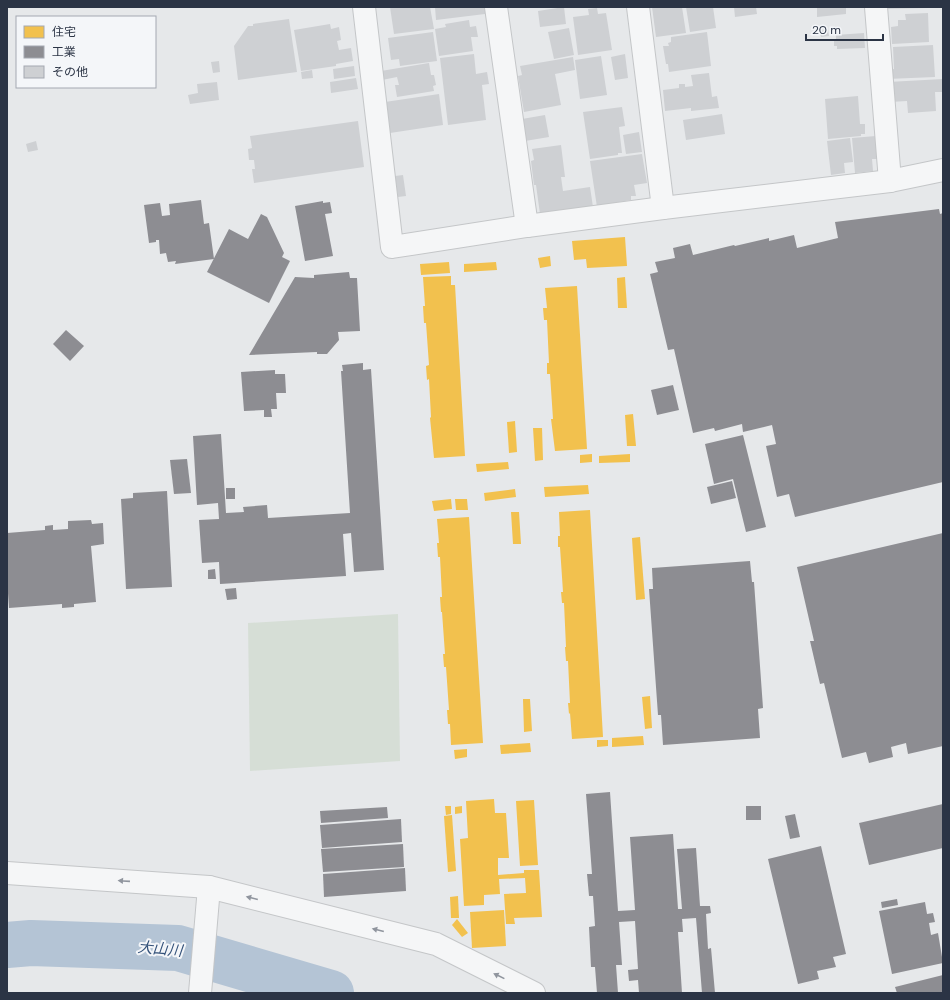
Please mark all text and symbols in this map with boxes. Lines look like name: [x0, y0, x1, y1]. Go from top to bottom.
legend: [16, 16, 156, 88]
scale bar: [806, 16, 883, 42]
text: 20 m: [812, 22, 841, 38]
text: 住宅: [52, 24, 76, 40]
text: 工業: [52, 44, 76, 60]
text: その他: [52, 64, 88, 80]
one-way arrow: [118, 878, 130, 885]
one-way arrow: [246, 895, 258, 901]
one-way arrow: [372, 927, 384, 933]
water label: 大山川: [137, 937, 185, 961]
one-way arrow: [493, 973, 505, 979]

